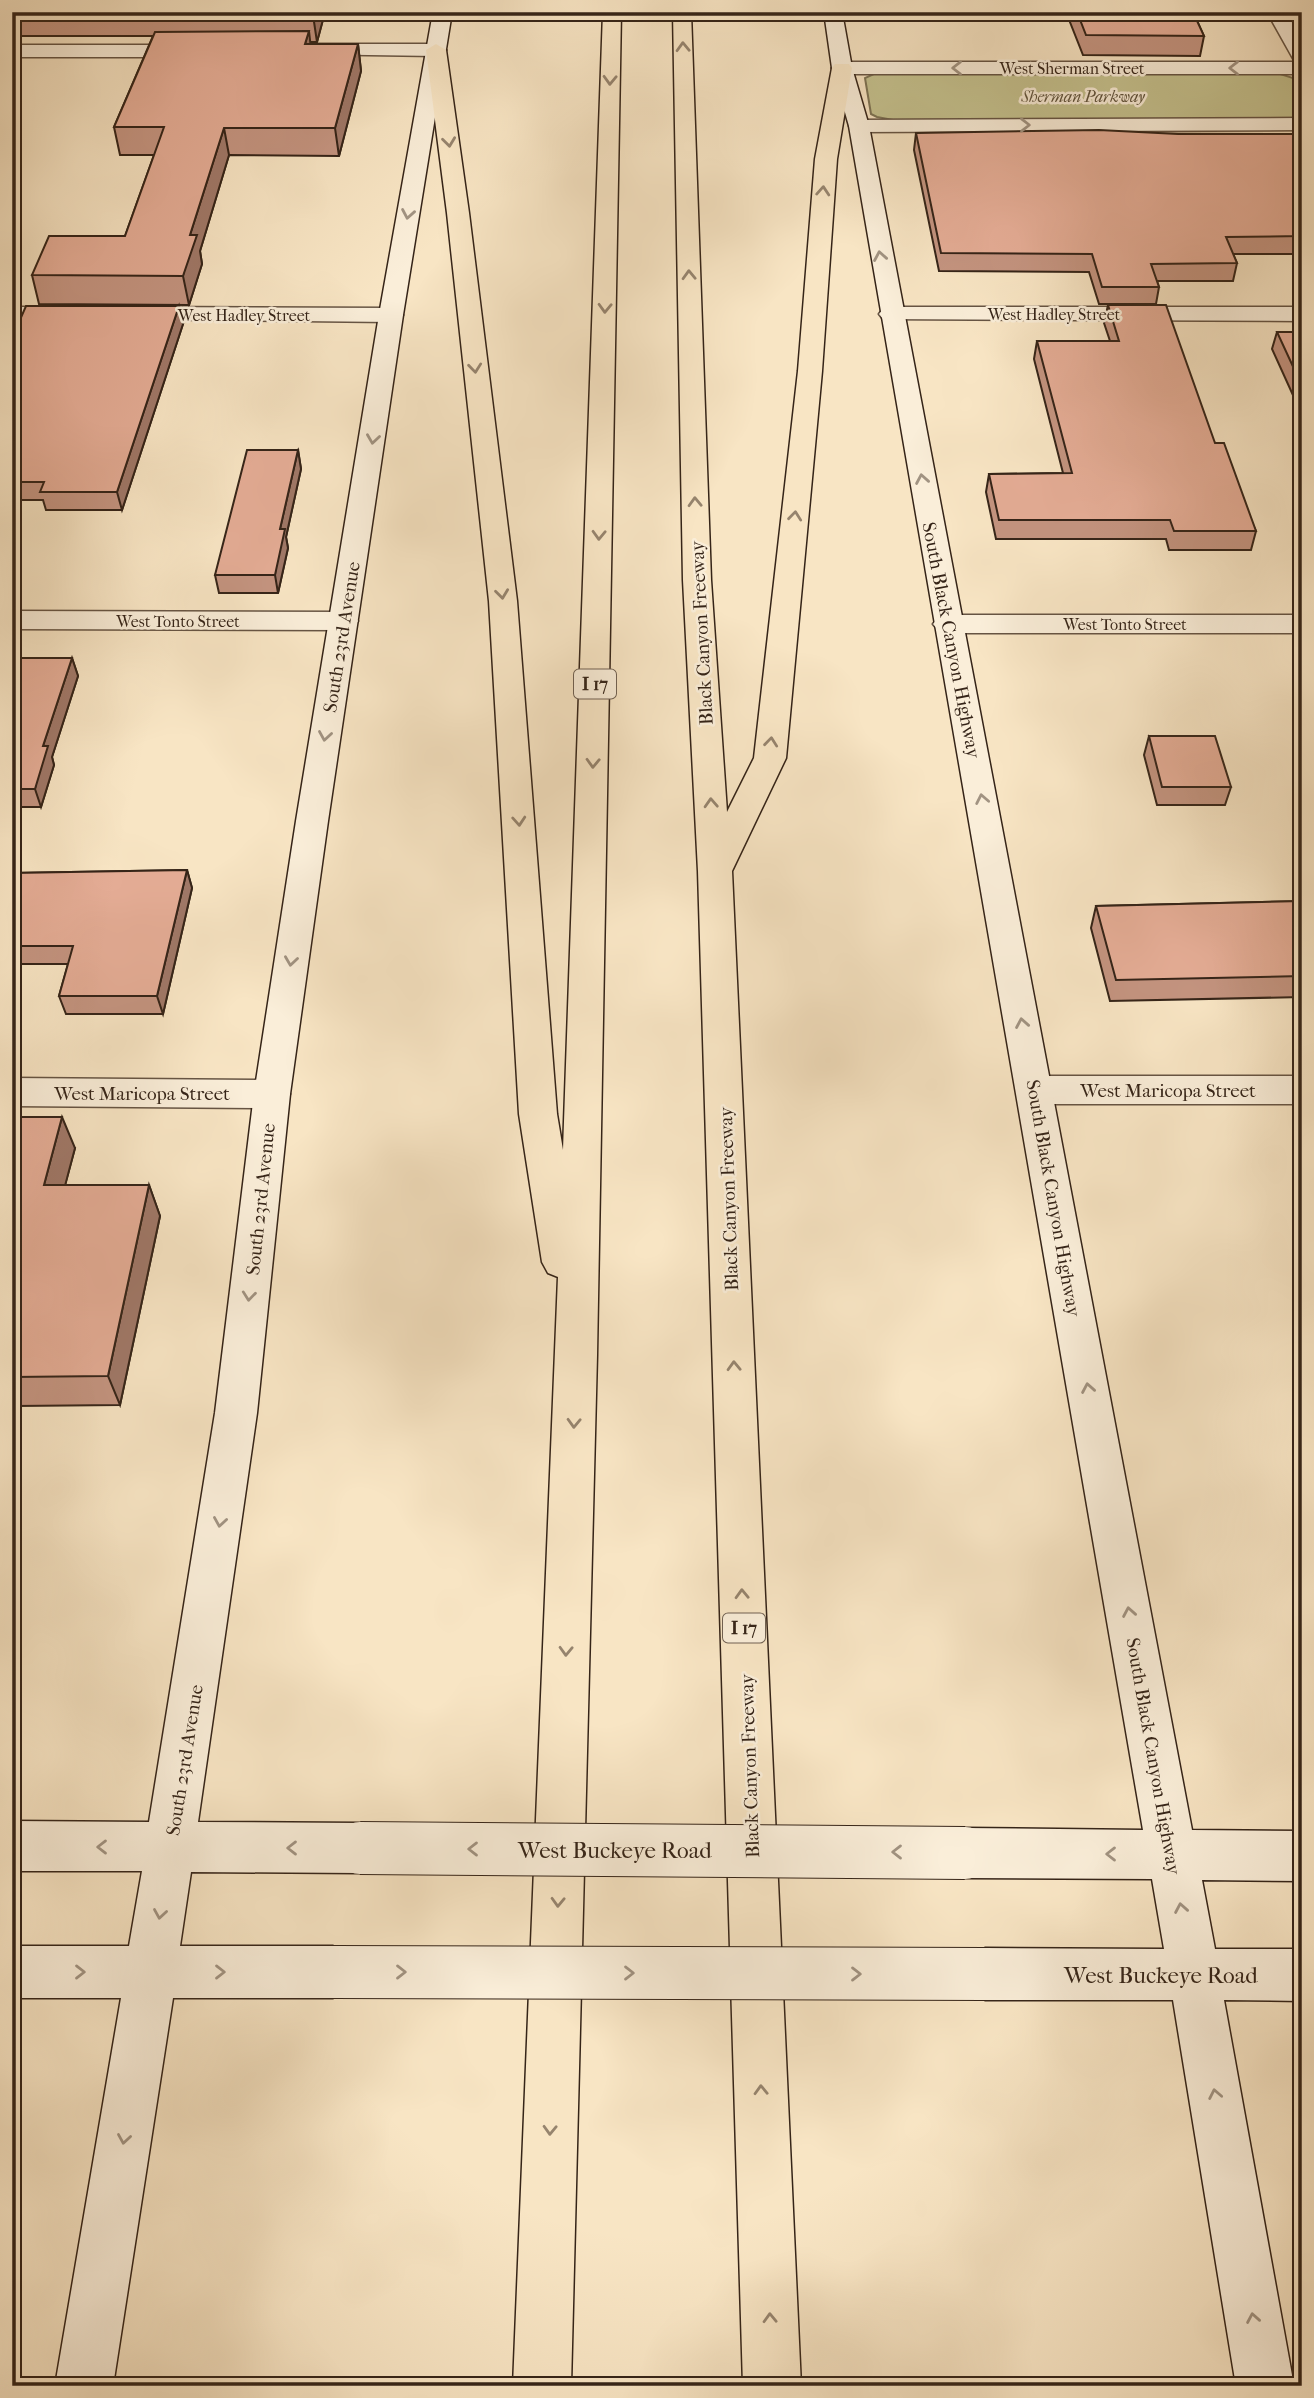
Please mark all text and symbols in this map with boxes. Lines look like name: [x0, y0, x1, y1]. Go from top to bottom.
one-way arrow: [675, 42, 691, 52]
street label: West Sherman Street: [998, 59, 1145, 78]
one-way arrow: [951, 60, 962, 76]
one-way arrow: [1228, 60, 1238, 76]
one-way arrow: [603, 75, 618, 86]
park label: Sherman Parkway: [1020, 87, 1145, 106]
one-way arrow: [1020, 117, 1031, 133]
one-way arrow: [441, 136, 456, 148]
one-way arrow: [816, 186, 831, 197]
one-way arrow: [401, 208, 416, 220]
one-way arrow: [873, 250, 888, 262]
one-way arrow: [681, 269, 697, 280]
one-way arrow: [597, 303, 612, 314]
street label: West Hadley Street: [987, 305, 1121, 324]
street label: West Hadley Street: [177, 306, 311, 325]
one-way arrow: [468, 362, 483, 374]
one-way arrow: [365, 433, 380, 445]
one-way arrow: [915, 473, 930, 485]
one-way arrow: [687, 496, 703, 507]
one-way arrow: [787, 510, 802, 521]
street label: South Black Canyon Highway: [917, 520, 985, 761]
one-way arrow: [591, 530, 606, 541]
street label: Black Canyon Freeway: [686, 539, 718, 726]
street label: South 23rd Avenue: [319, 560, 365, 714]
one-way arrow: [494, 588, 509, 600]
street label: West Tonto Street: [115, 612, 240, 631]
street label: West Tonto Street: [1062, 615, 1187, 634]
road number: I 17: [574, 670, 616, 698]
one-way arrow: [318, 730, 333, 742]
one-way arrow: [764, 736, 779, 748]
one-way arrow: [585, 757, 600, 768]
one-way arrow: [976, 793, 991, 805]
one-way arrow: [703, 797, 718, 808]
one-way arrow: [511, 815, 526, 826]
one-way arrow: [284, 955, 299, 967]
one-way arrow: [1016, 1017, 1031, 1029]
street label: South Black Canyon Highway: [1021, 1078, 1085, 1319]
street label: West Maricopa Street: [1079, 1080, 1256, 1102]
street label: West Maricopa Street: [53, 1083, 230, 1105]
street label: Black Canyon Freeway: [715, 1106, 743, 1291]
street label: South 23rd Avenue: [242, 1122, 280, 1276]
one-way arrow: [242, 1291, 257, 1302]
one-way arrow: [727, 1360, 742, 1371]
one-way arrow: [1082, 1382, 1097, 1394]
one-way arrow: [567, 1418, 582, 1429]
one-way arrow: [213, 1516, 228, 1528]
one-way arrow: [735, 1588, 750, 1599]
one-way arrow: [1122, 1606, 1137, 1618]
road number: I 17: [723, 1614, 765, 1643]
street label: South Black Canyon Highway: [1121, 1636, 1185, 1877]
one-way arrow: [559, 1645, 574, 1656]
street label: Black Canyon Freeway: [736, 1673, 764, 1858]
street label: South 23rd Avenue: [162, 1683, 208, 1837]
street label: West Buckeye Road: [517, 1837, 712, 1864]
one-way arrow: [97, 1839, 107, 1855]
one-way arrow: [286, 1840, 296, 1856]
one-way arrow: [467, 1841, 478, 1857]
one-way arrow: [891, 1844, 901, 1860]
one-way arrow: [1105, 1846, 1116, 1862]
one-way arrow: [550, 1898, 566, 1908]
one-way arrow: [1174, 1902, 1189, 1914]
one-way arrow: [153, 1908, 168, 1920]
street label: West Buckeye Road: [1063, 1962, 1258, 1989]
one-way arrow: [76, 1964, 86, 1980]
one-way arrow: [215, 1964, 225, 1980]
one-way arrow: [397, 1964, 407, 1980]
one-way arrow: [624, 1965, 635, 1981]
one-way arrow: [852, 1966, 862, 1982]
one-way arrow: [753, 2084, 768, 2095]
one-way arrow: [1208, 2088, 1223, 2100]
one-way arrow: [543, 2125, 558, 2136]
one-way arrow: [117, 2133, 132, 2145]
one-way arrow: [762, 2312, 777, 2323]
one-way arrow: [1247, 2313, 1262, 2325]

